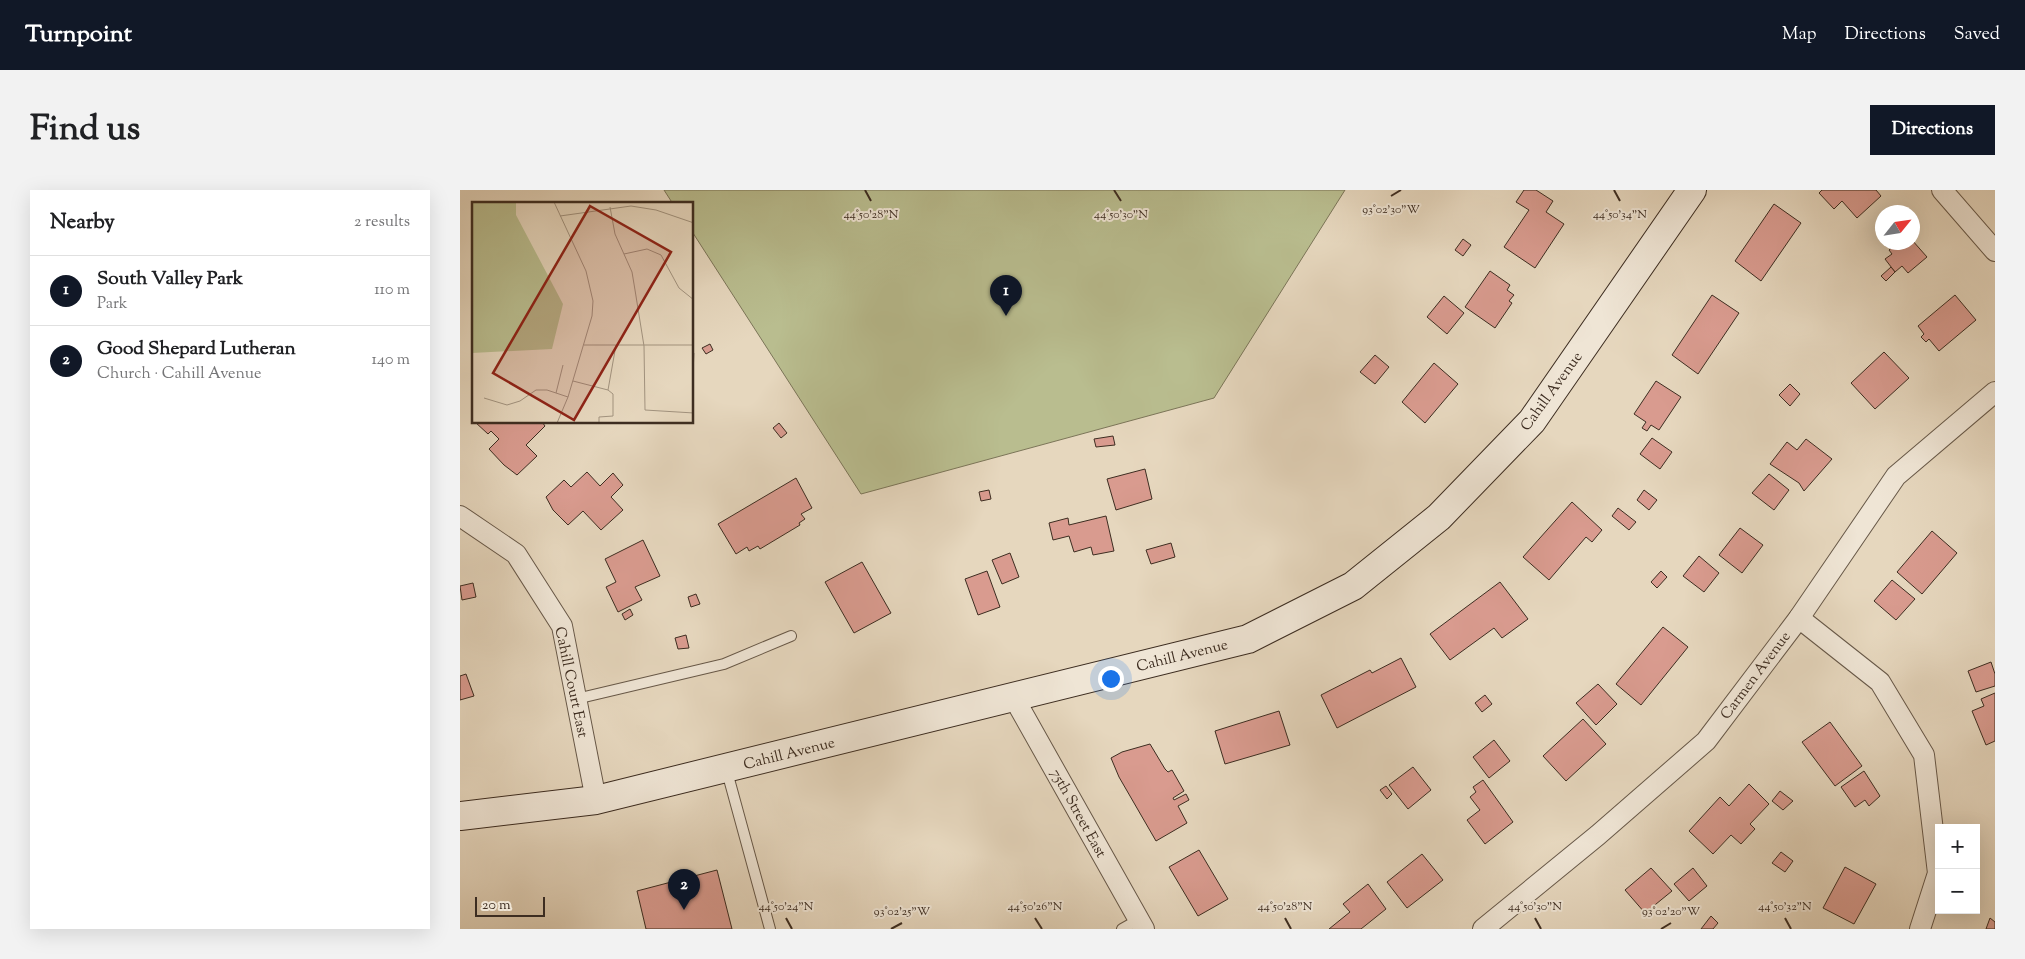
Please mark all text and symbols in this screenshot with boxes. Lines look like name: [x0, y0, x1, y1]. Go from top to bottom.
text: Turnpoint: [25, 18, 132, 52]
text: Map: [1782, 22, 1817, 48]
text: Directions: [1845, 22, 1926, 48]
text: Saved: [1954, 22, 2000, 48]
text: Find us: [30, 105, 140, 156]
button: Directions: [1870, 105, 1995, 155]
text: 93°02'30"W: [1362, 201, 1420, 219]
inset map: [472, 202, 694, 424]
north arrow: [1875, 205, 1920, 250]
text: 44°50'28"N: [844, 206, 899, 224]
text: 44°50'30"N: [1094, 206, 1148, 224]
text: 44°50'34"N: [1593, 206, 1647, 224]
text: Nearby: [50, 208, 115, 238]
text: 2 results: [354, 211, 410, 234]
text: South Valley Park: [97, 266, 243, 293]
pin: 1: [990, 275, 1022, 316]
text: 1: [63, 279, 69, 302]
text: 110 m: [374, 279, 410, 302]
text: Park: [97, 293, 128, 316]
text: Good Shepard Lutheran: [97, 336, 296, 363]
street label: Cahill Avenue: [1516, 348, 1588, 436]
text: 2: [62, 349, 70, 372]
text: 140 m: [372, 349, 410, 372]
text: Church · Cahill Avenue: [97, 363, 262, 386]
street label: Cahill Court East: [549, 625, 593, 740]
street label: Carmen Avenue: [1716, 627, 1796, 724]
street label: Cahill Avenue: [1134, 635, 1230, 678]
your location: [1098, 666, 1124, 692]
street label: Cahill Avenue: [741, 733, 837, 776]
street label: 75th Street East: [1045, 765, 1111, 862]
map controls: [1935, 824, 1980, 914]
button: +: [1935, 824, 1980, 869]
pin: 2: [668, 869, 700, 910]
button: −: [1935, 869, 1980, 914]
scale bar: [475, 894, 545, 917]
text: 20 m: [482, 896, 511, 916]
text: 44°50'24"N: [759, 898, 814, 916]
text: 44°50'26"N: [1008, 898, 1063, 916]
text: 44°50'28"N: [1258, 898, 1313, 916]
text: 44°50'30"N: [1508, 898, 1562, 916]
text: 44°50'32"N: [1758, 898, 1812, 916]
text: 93°02'25"W: [874, 903, 931, 921]
text: 93°02'20"W: [1642, 903, 1701, 921]

